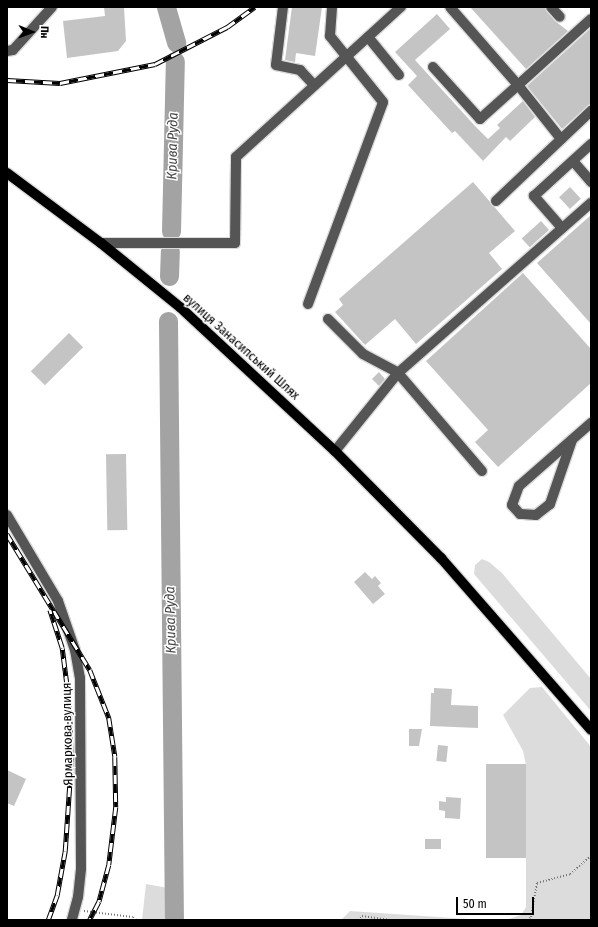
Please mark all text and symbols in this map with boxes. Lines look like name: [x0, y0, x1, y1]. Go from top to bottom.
north arrow: [12, 12, 52, 52]
text: Пн: [38, 26, 51, 39]
water label: Крива Руда: [164, 112, 182, 180]
street label: вулиця Занасипський Шлях: [179, 290, 303, 404]
water label: Крива Руда: [162, 586, 180, 654]
street label: Ярмаркова вулиця: [59, 682, 77, 786]
scale bar: [458, 889, 536, 915]
text: 50 m: [463, 897, 487, 911]

